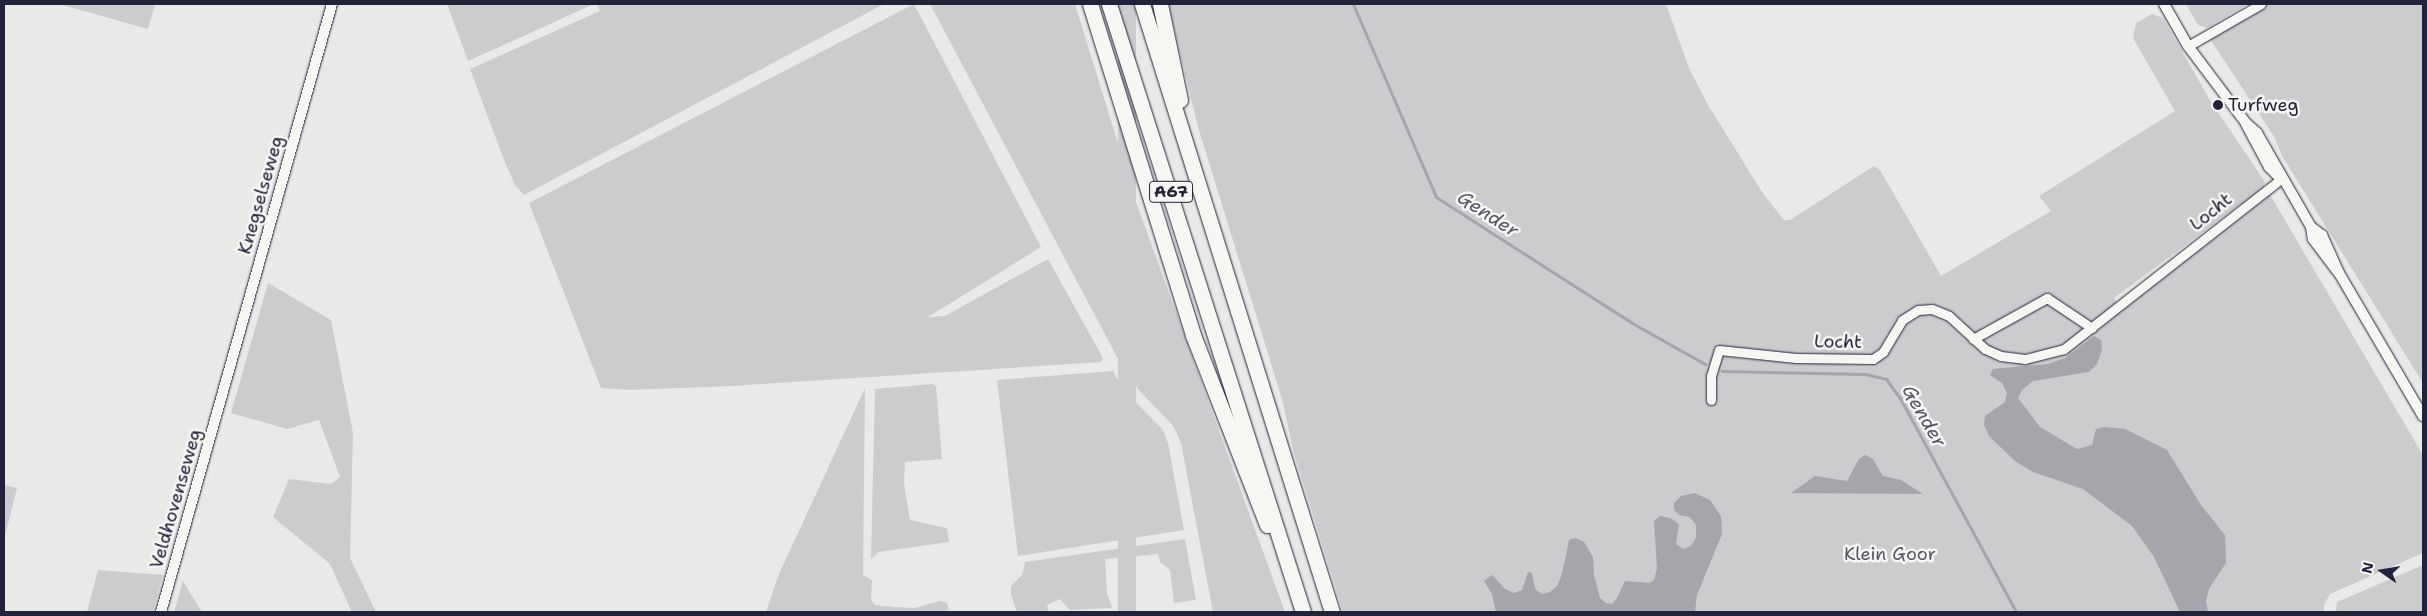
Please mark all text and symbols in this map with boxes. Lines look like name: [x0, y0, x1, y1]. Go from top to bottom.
place label: Turfweg: [2228, 94, 2299, 116]
marker: Turfweg: [2212, 99, 2224, 111]
street label: Knegselseweg: [234, 133, 288, 257]
road number: A67: [1148, 178, 1194, 206]
water label: Gender: [1453, 186, 1523, 242]
street label: Locht: [2186, 189, 2236, 235]
street label: Locht: [1814, 331, 1862, 353]
water label: Gender: [1897, 381, 1951, 451]
street label: Veldhovenseweg: [146, 427, 206, 571]
park label: Klein Goor: [1844, 543, 1936, 565]
north arrow: [2357, 546, 2407, 596]
text: N: [2357, 560, 2377, 575]

